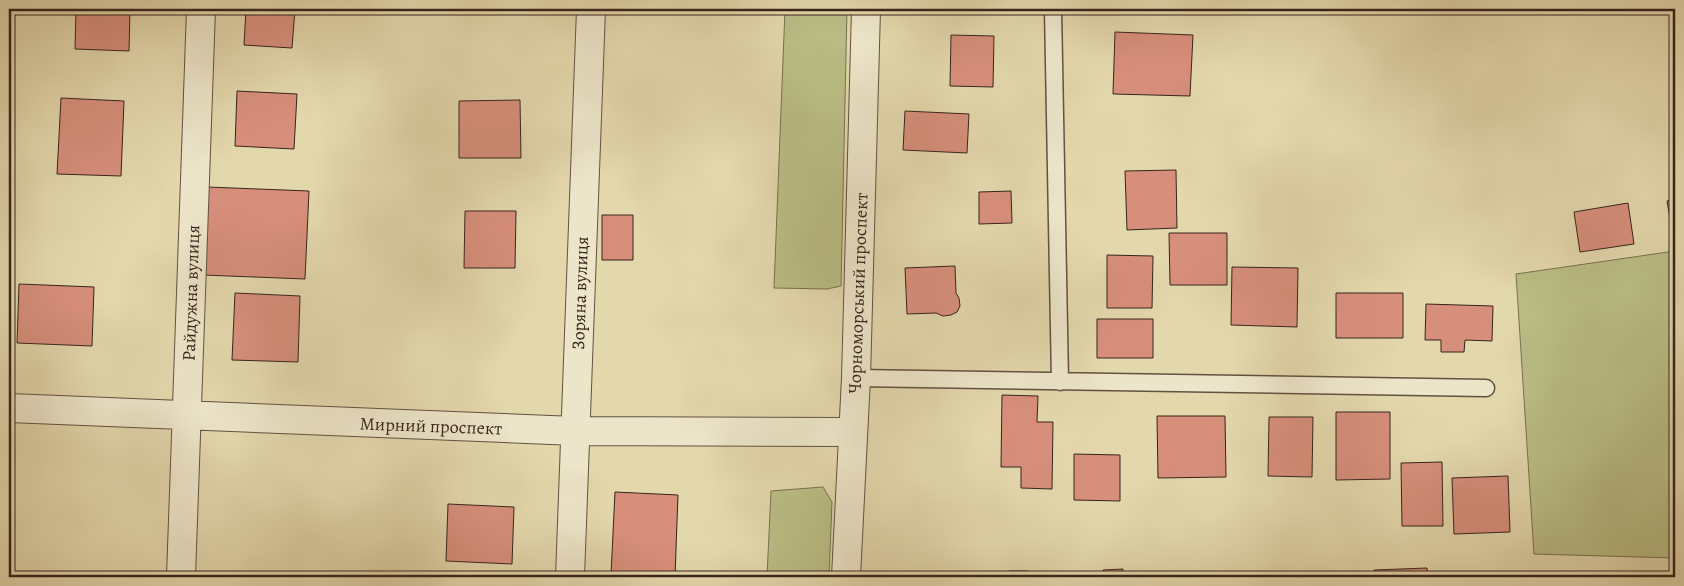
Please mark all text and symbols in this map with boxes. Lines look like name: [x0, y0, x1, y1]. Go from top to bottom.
street label: Чорноморський проспект: [842, 192, 874, 394]
street label: Райдужна вулиця: [177, 225, 205, 361]
street label: Зоряна вулиця: [566, 236, 594, 350]
street label: Мирний проспект: [359, 412, 503, 440]

